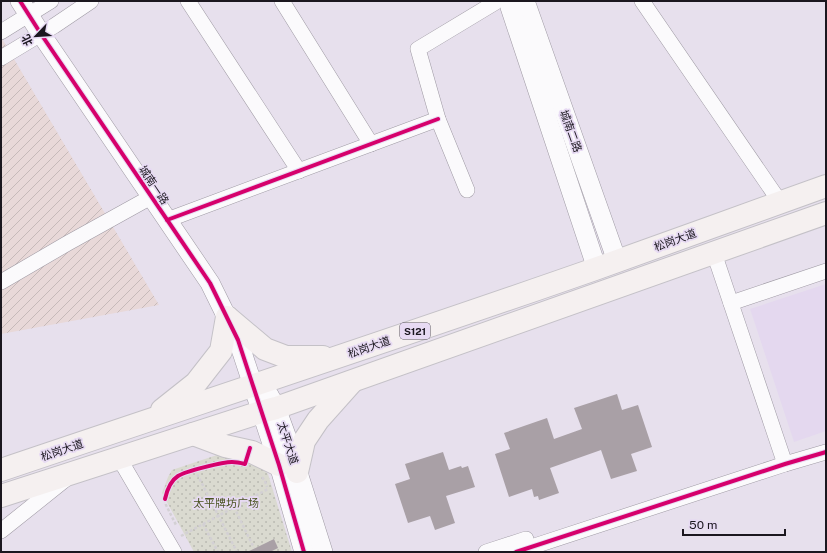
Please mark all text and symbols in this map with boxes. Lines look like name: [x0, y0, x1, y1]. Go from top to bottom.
north arrow: [16, 16, 56, 56]
text: 北: [19, 33, 35, 48]
street label: 城南二路: [558, 108, 584, 154]
street label: 城南一路: [137, 163, 171, 207]
street label: 松岗大道: [652, 227, 698, 253]
road number: S121: [400, 323, 430, 339]
street label: 松岗大道: [346, 334, 392, 360]
street label: 太平大道: [275, 420, 301, 466]
street label: 松岗大道: [39, 437, 85, 463]
park label: 太平牌坊广场: [193, 497, 259, 509]
scale bar: [683, 511, 785, 537]
text: 50 m: [689, 518, 717, 532]

